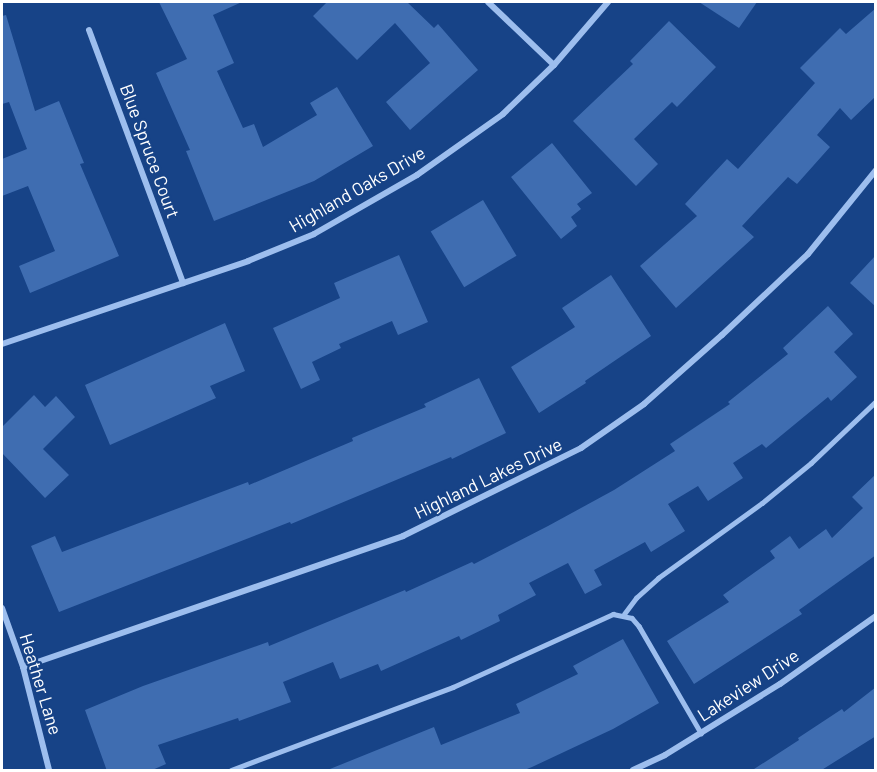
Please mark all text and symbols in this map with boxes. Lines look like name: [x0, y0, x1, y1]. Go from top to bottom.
street label: Blue Spruce Court: [116, 81, 184, 221]
street label: Highland Oaks Drive: [285, 141, 429, 237]
street label: Highland Lakes Drive: [410, 433, 566, 523]
street label: Heather Lane: [15, 631, 67, 737]
street label: Lakeview Drive: [693, 644, 803, 726]

